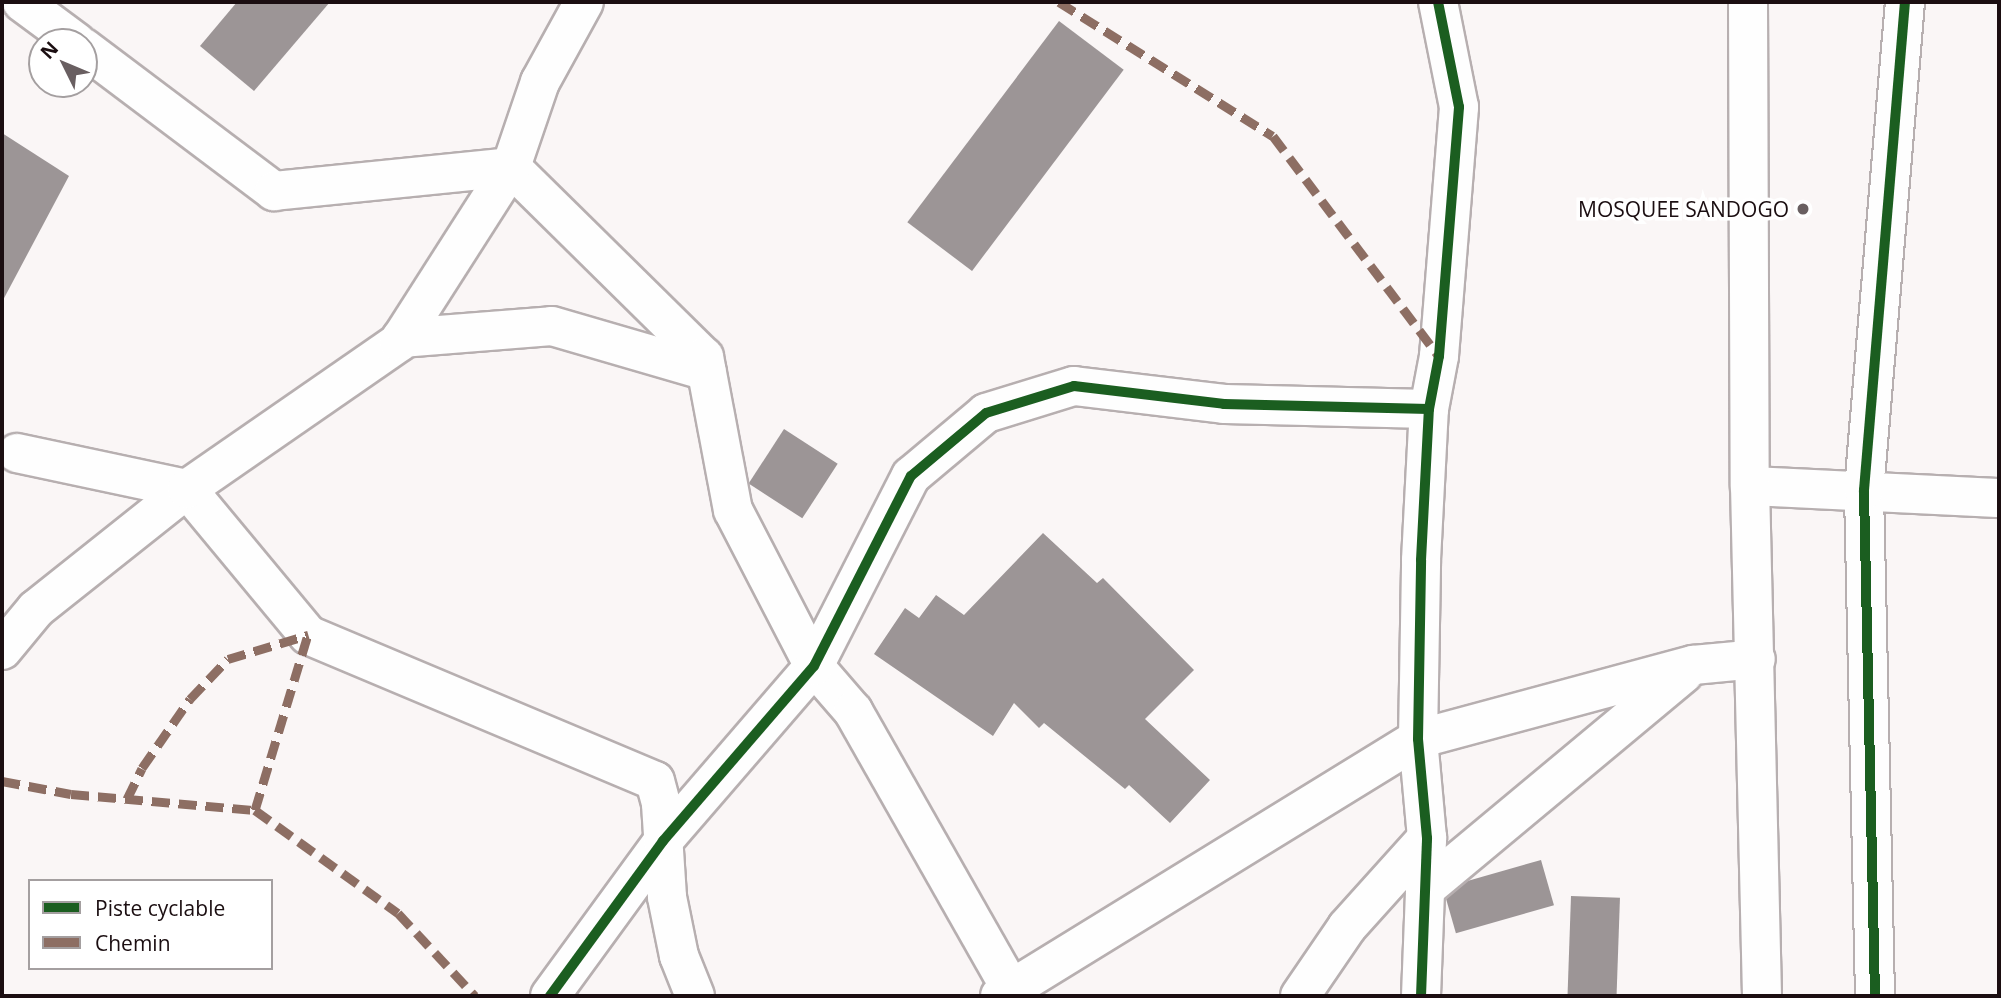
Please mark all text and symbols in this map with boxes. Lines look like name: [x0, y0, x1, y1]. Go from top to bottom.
north arrow: [28, 28, 98, 98]
text: N: [34, 36, 64, 65]
place label: MOSQUEE SANDOGO: [1578, 196, 1789, 222]
marker: MOSQUEE SANDOGO: [1795, 201, 1811, 217]
legend: [28, 879, 273, 970]
text: Piste cyclable: [95, 894, 225, 922]
text: Chemin: [95, 929, 171, 957]

